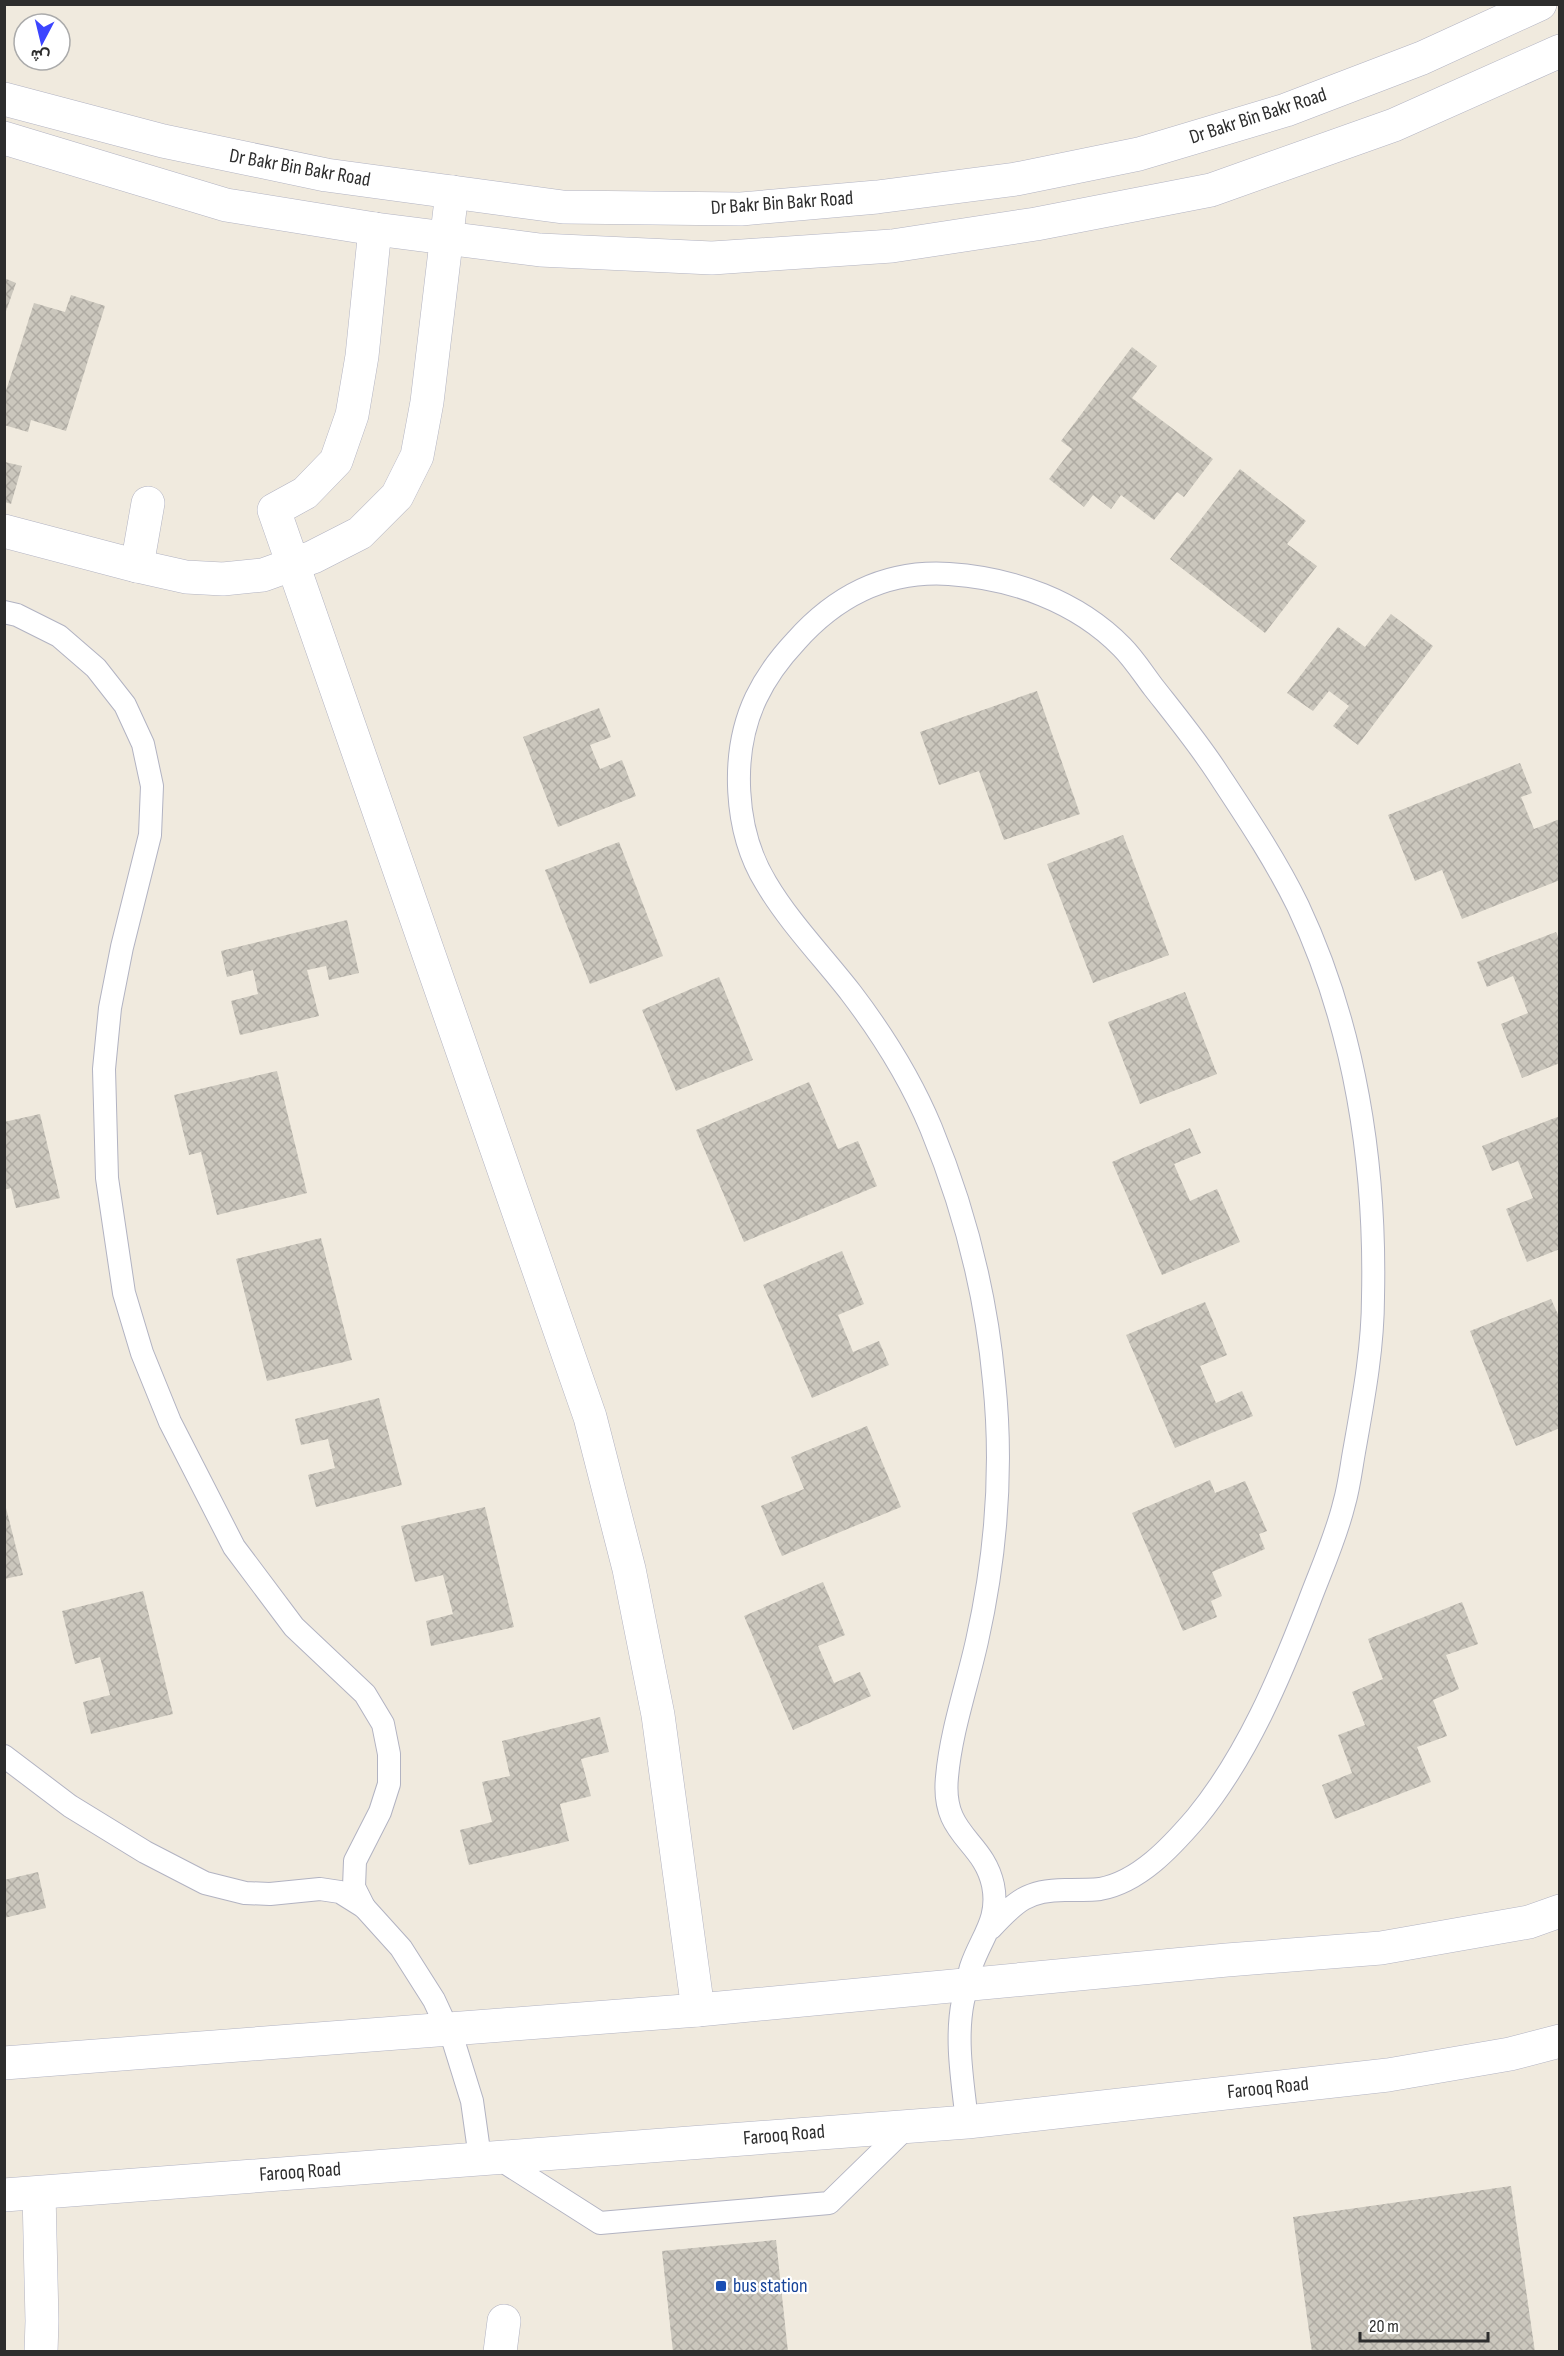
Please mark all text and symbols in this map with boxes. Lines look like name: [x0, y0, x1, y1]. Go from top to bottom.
north arrow: [12, 12, 72, 72]
text: ش: [30, 45, 51, 66]
street label: Dr Bakr Bin Bakr Road: [1186, 83, 1330, 149]
street label: Dr Bakr Bin Bakr Road: [228, 144, 372, 192]
street label: Dr Bakr Bin Bakr Road: [710, 186, 854, 220]
street label: Farooq Road: [1226, 2072, 1310, 2104]
street label: Farooq Road: [742, 2119, 826, 2151]
street label: Farooq Road: [258, 2157, 342, 2187]
place label: bus station: [733, 2274, 808, 2298]
marker: bus station: [714, 2279, 728, 2293]
scale bar: [1360, 2305, 1488, 2343]
text: 20 m: [1369, 2316, 1399, 2337]

